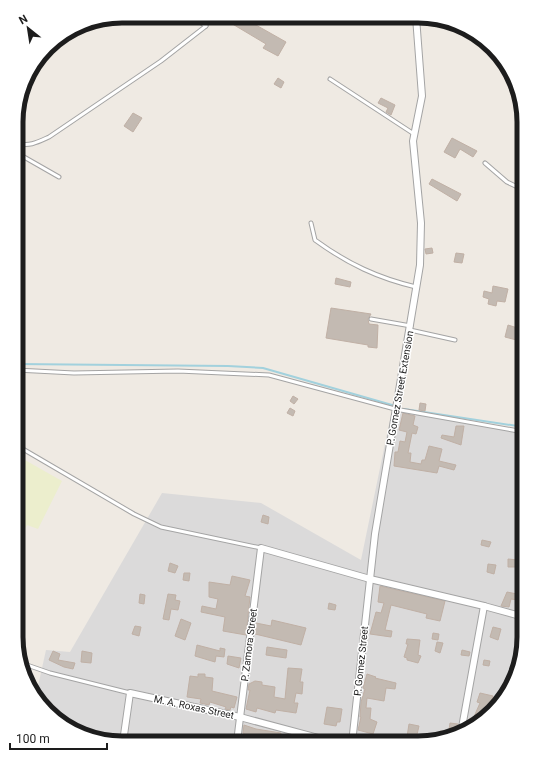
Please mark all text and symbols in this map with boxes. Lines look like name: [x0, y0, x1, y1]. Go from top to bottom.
north arrow: [8, 8, 48, 48]
text: N: [17, 12, 30, 27]
street label: P. Gomez Street Extension: [384, 330, 416, 446]
street label: P. Zamora Street: [239, 608, 259, 682]
street label: P. Gomez Street: [352, 625, 370, 697]
street label: M. A. Roxas Street: [153, 693, 235, 721]
scale bar: [10, 725, 107, 751]
text: 100 m: [16, 732, 50, 746]

